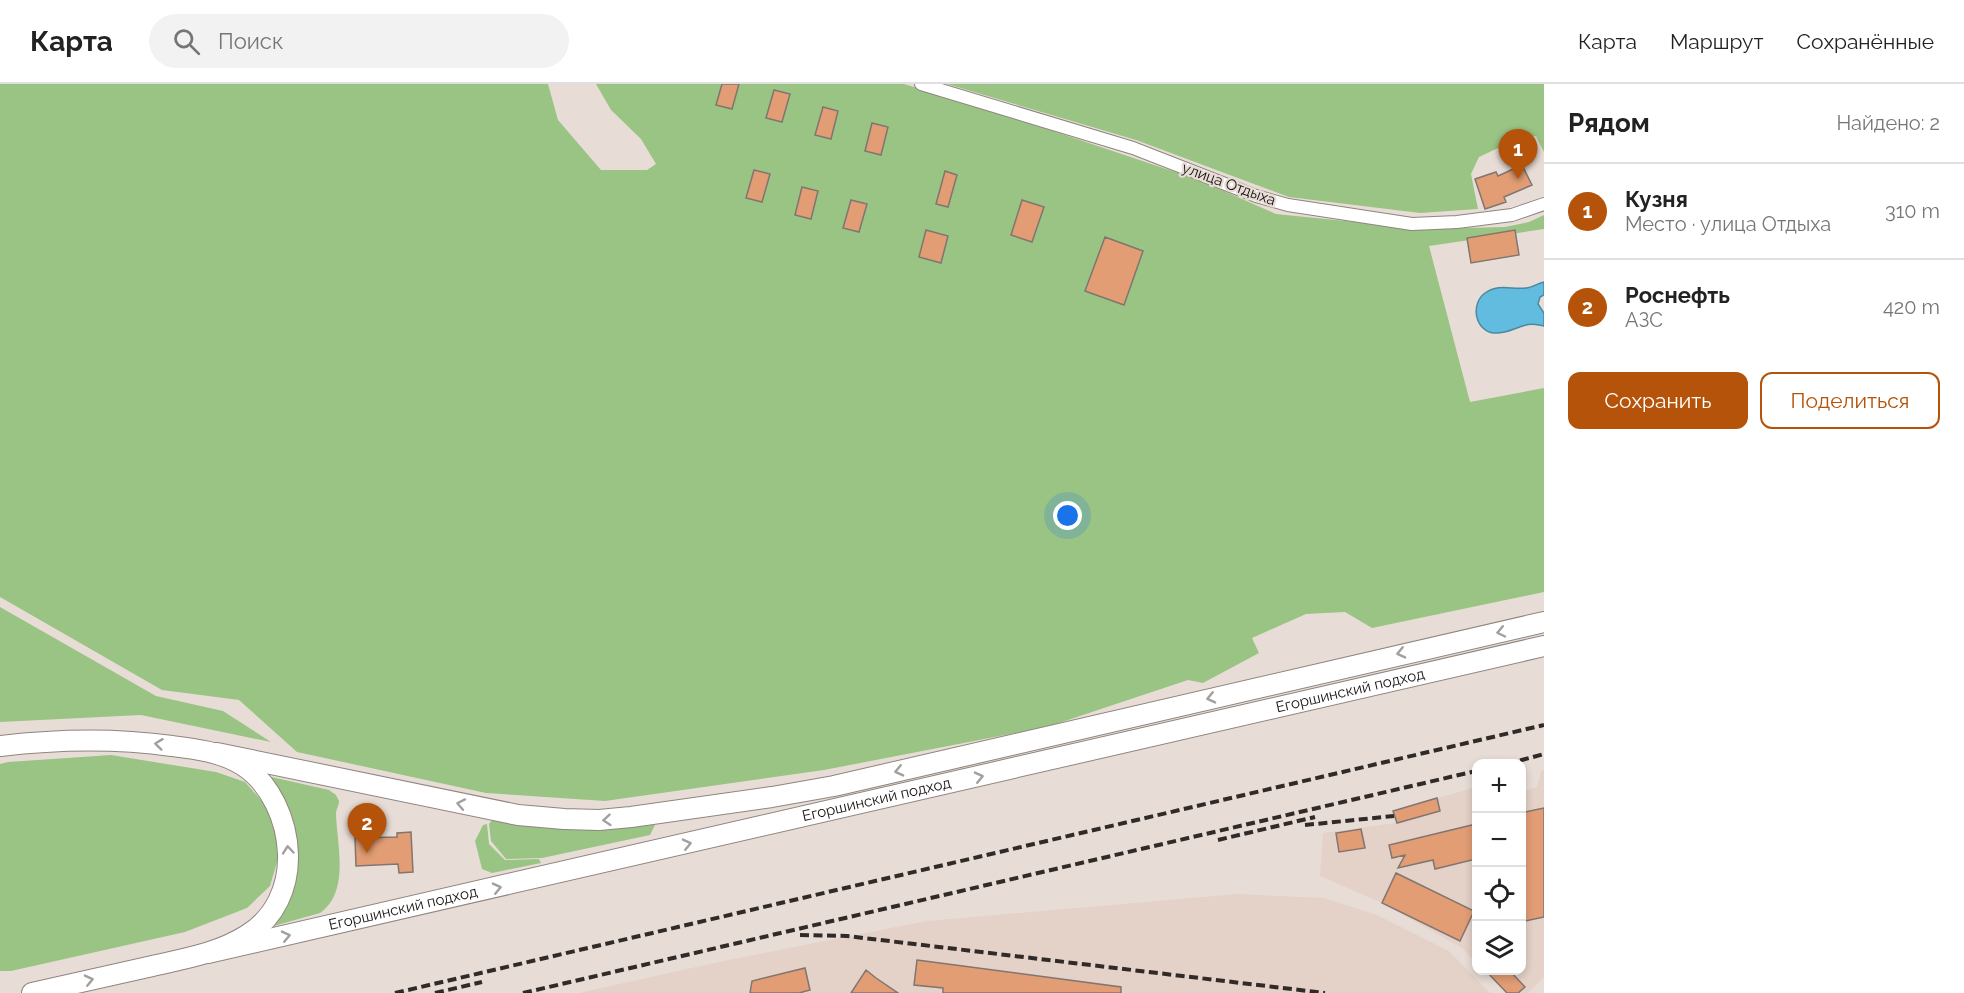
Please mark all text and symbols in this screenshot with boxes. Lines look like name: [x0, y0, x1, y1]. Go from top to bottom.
search box: [149, 14, 569, 68]
text: Карта: [30, 25, 113, 58]
icon: search: [170, 25, 203, 58]
text: Поиск: [218, 28, 283, 54]
text: Карта: [1578, 29, 1637, 54]
text: Маршрут: [1670, 29, 1763, 54]
text: Сохранённые: [1796, 29, 1934, 54]
text: Рядом: [1568, 108, 1650, 138]
text: Найдено: 2: [1836, 111, 1940, 135]
pin: 1: [1498, 130, 1538, 179]
street label: улица Отдыха: [1180, 159, 1278, 209]
text: Кузня: [1625, 186, 1688, 212]
text: 1: [1583, 199, 1592, 223]
text: 310 m: [1885, 199, 1940, 223]
text: Место · улица Отдыха: [1625, 212, 1831, 236]
text: Роснефть: [1625, 282, 1730, 308]
text: 2: [1582, 295, 1593, 319]
text: 420 m: [1883, 295, 1940, 319]
text: АЗС: [1625, 308, 1663, 332]
button: Сохранить: [1568, 372, 1748, 429]
button: Поделиться: [1760, 372, 1940, 429]
your location: [1053, 501, 1082, 530]
one-way arrow: [1496, 624, 1506, 637]
one-way arrow: [1396, 646, 1406, 659]
street label: Егоршинский подход: [1274, 665, 1427, 716]
one-way arrow: [1206, 691, 1216, 704]
one-way arrow: [154, 739, 163, 751]
map controls: [1472, 759, 1526, 975]
button: +: [1472, 759, 1526, 813]
one-way arrow: [894, 764, 904, 777]
one-way arrow: [974, 771, 984, 784]
street label: Егоршинский подход: [800, 773, 953, 825]
one-way arrow: [456, 798, 466, 811]
pin: 2: [348, 804, 386, 853]
one-way arrow: [603, 813, 612, 826]
button: −: [1472, 813, 1526, 867]
one-way arrow: [681, 838, 691, 851]
one-way arrow: [282, 845, 295, 854]
button: locate: [1472, 867, 1526, 921]
street label: Егоршинский подход: [327, 882, 479, 934]
one-way arrow: [491, 882, 501, 895]
button: layers: [1472, 921, 1526, 975]
one-way arrow: [281, 930, 291, 943]
one-way arrow: [84, 974, 94, 987]

